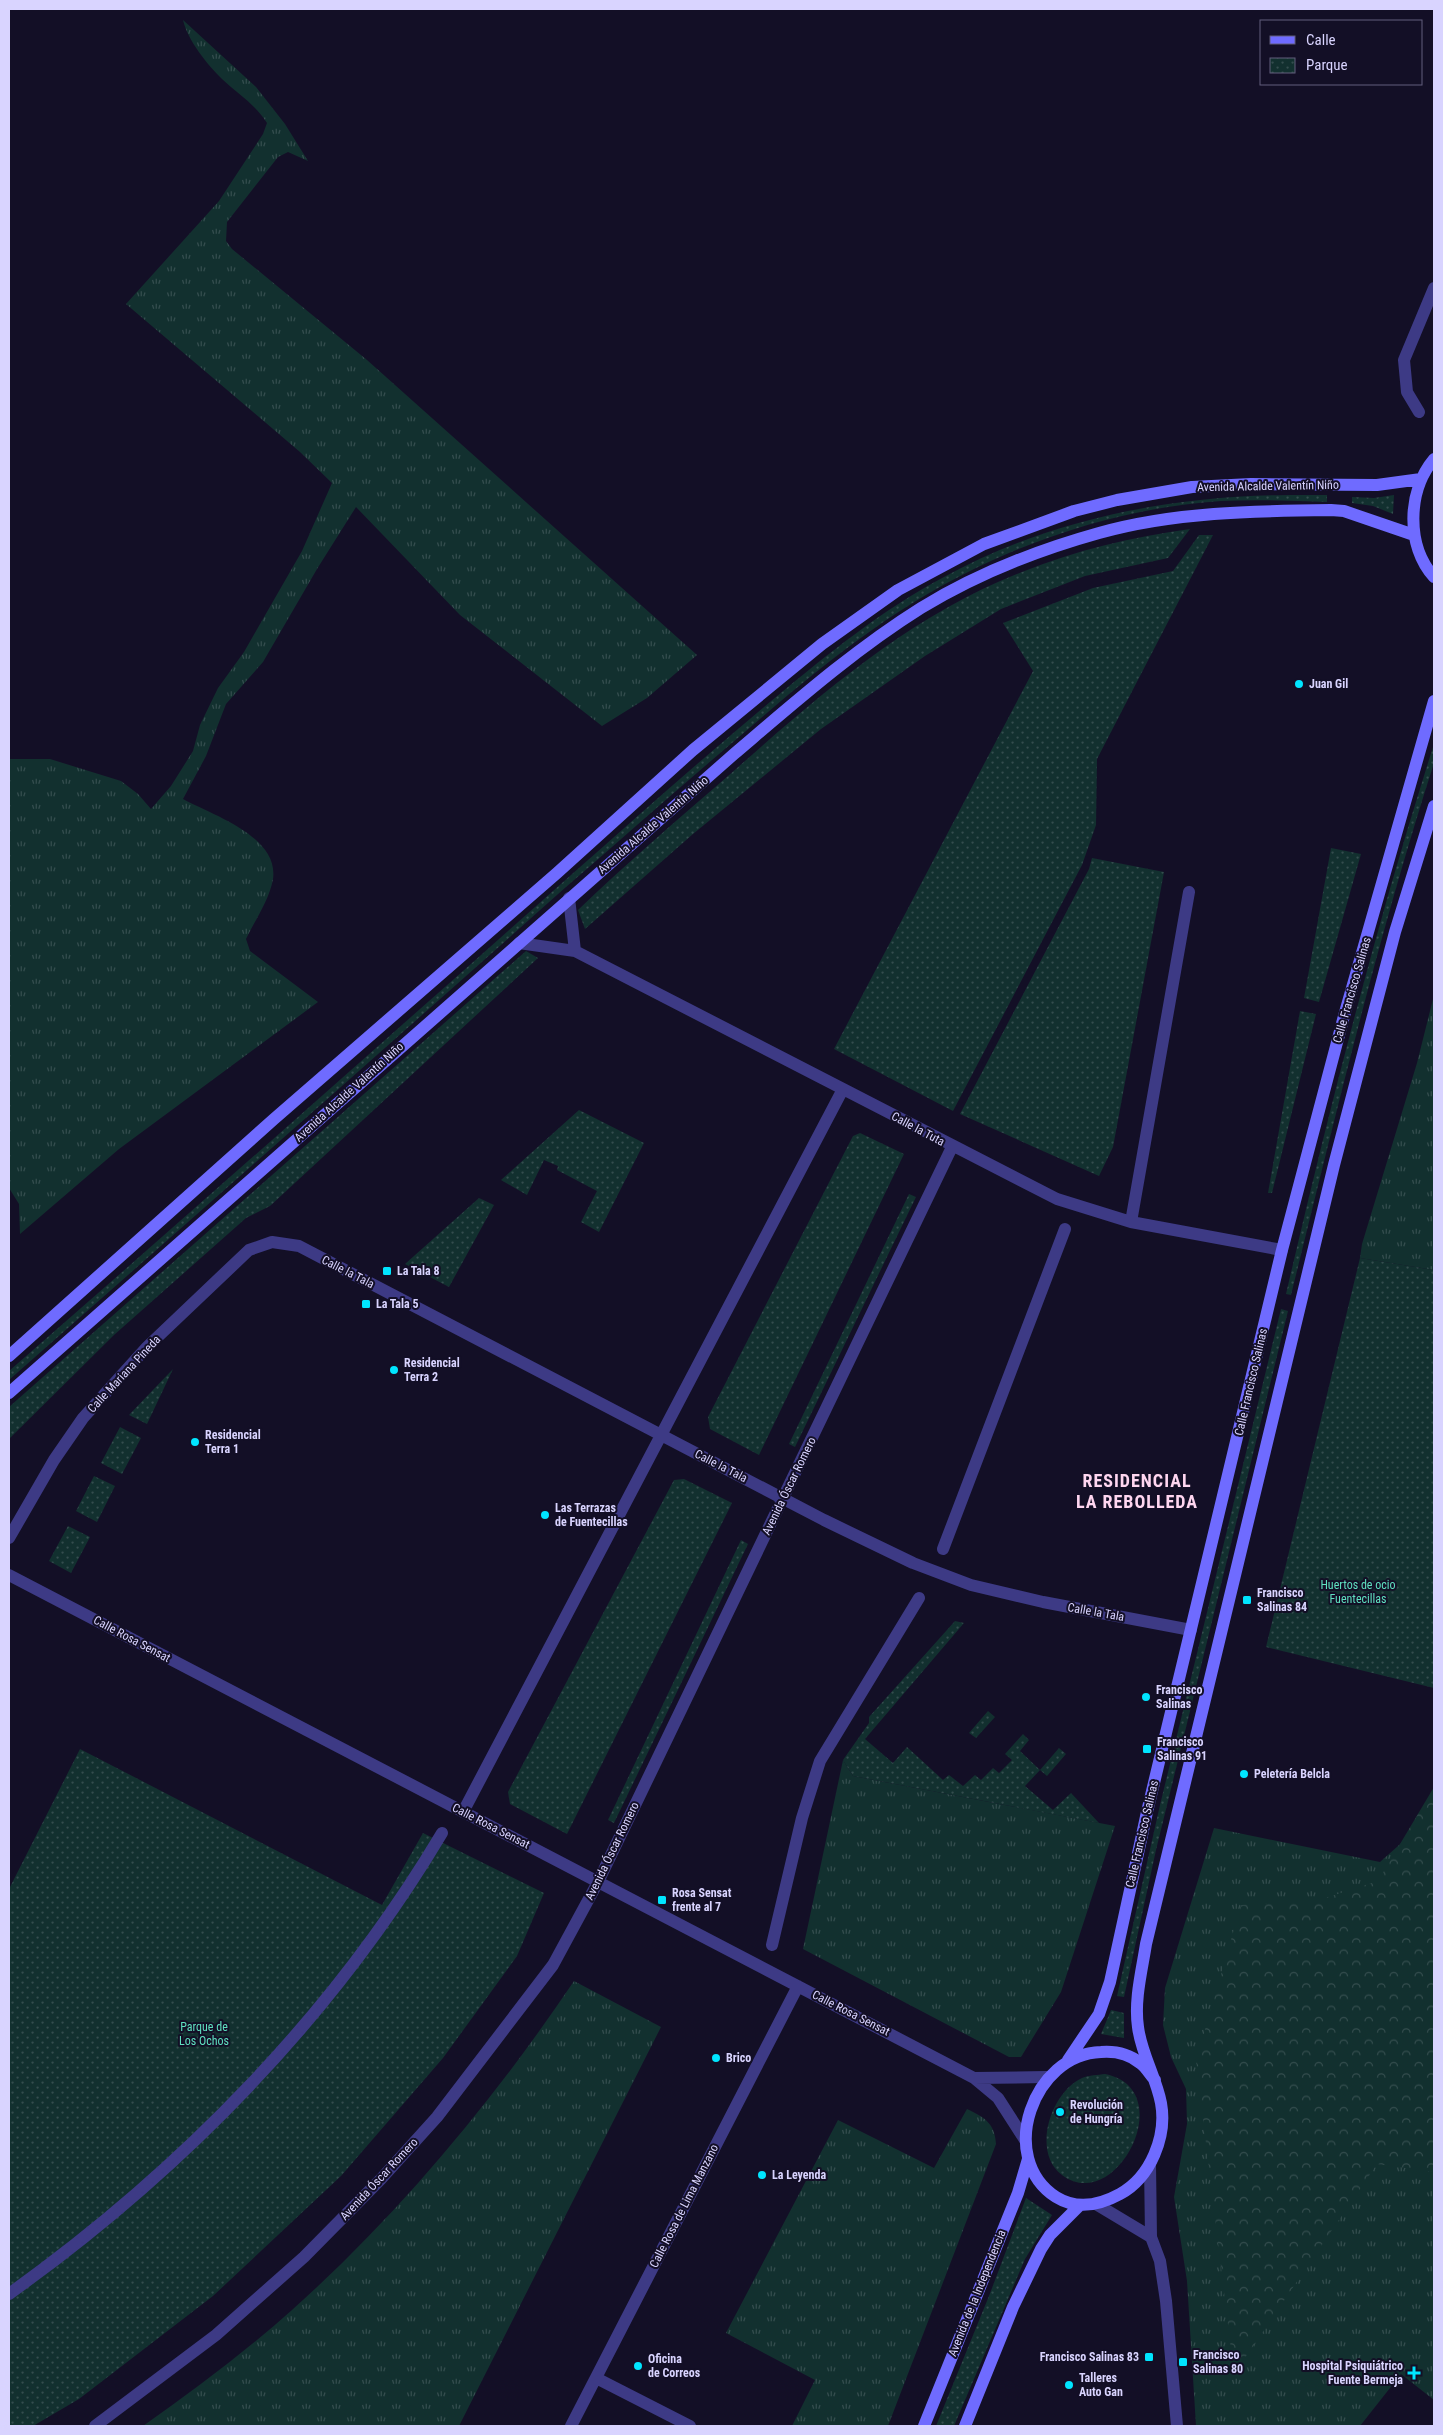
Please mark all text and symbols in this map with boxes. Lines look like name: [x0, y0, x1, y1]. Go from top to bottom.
legend: [1260, 20, 1423, 85]
text: Calle: [1306, 31, 1336, 49]
text: Parque: [1306, 56, 1348, 74]
street label: Avenida Alcalde Valentín Niño: [1197, 478, 1339, 494]
place label: Juan Gil: [1309, 677, 1348, 691]
marker: Juan Gil: [1293, 678, 1305, 690]
street label: Avenida Alcalde Valentín Niño: [595, 773, 711, 877]
street label: Calle Francisco Salinas: [1330, 935, 1374, 1045]
street label: Avenida Alcalde Valentín Niño: [292, 1039, 406, 1145]
street label: Calle la Tuta: [889, 1109, 947, 1149]
street label: Calle la Tala: [319, 1253, 377, 1291]
place label: La Tala 8: [397, 1264, 440, 1278]
marker: La Tala 8: [381, 1265, 393, 1277]
place label: La Tala 5: [376, 1297, 419, 1311]
marker: La Tala 5: [360, 1298, 372, 1310]
street label: Calle Francisco Salinas: [1232, 1327, 1270, 1437]
street label: Calle Mariana Pineda: [85, 1332, 163, 1415]
place label: Residencial Terra 2: [404, 1356, 460, 1384]
marker: Residencial Terra 2: [388, 1364, 400, 1376]
place label: Residencial Terra 1: [205, 1428, 261, 1456]
street label: Avenida Óscar Romero: [758, 1434, 819, 1537]
marker: Residencial Terra 1: [189, 1436, 201, 1448]
street label: Calle la Tala: [692, 1447, 750, 1485]
district label: RESIDENCIAL LA REBOLLEDA: [1076, 1470, 1198, 1512]
place label: Las Terrazas de Fuentecillas: [555, 1501, 628, 1529]
marker: Las Terrazas de Fuentecillas: [539, 1509, 551, 1521]
park label: Huertos de ocio Fuentecillas: [1320, 1578, 1396, 1606]
place label: Francisco Salinas 84: [1257, 1586, 1307, 1614]
marker: Francisco Salinas 84: [1241, 1594, 1253, 1606]
street label: Calle la Tala: [1067, 1600, 1126, 1624]
street label: Calle Rosa Sensat: [91, 1613, 173, 1665]
place label: Francisco Salinas: [1156, 1683, 1202, 1711]
marker: Francisco Salinas: [1140, 1691, 1152, 1703]
place label: Francisco Salinas 91: [1157, 1735, 1207, 1763]
marker: Francisco Salinas 91: [1141, 1743, 1153, 1755]
place label: Peletería Belcla: [1254, 1767, 1330, 1781]
marker: Peletería Belcla: [1238, 1768, 1250, 1780]
street label: Calle Francisco Salinas: [1123, 1779, 1161, 1889]
street label: Avenida Óscar Romero: [581, 1799, 642, 1902]
street label: Calle Rosa Sensat: [450, 1800, 533, 1852]
place label: Rosa Sensat frente al 7: [672, 1886, 732, 1914]
marker: Rosa Sensat frente al 7: [656, 1894, 668, 1906]
street label: Calle Rosa Sensat: [810, 1987, 893, 2039]
park label: Parque de Los Ochos: [179, 2020, 229, 2048]
place label: Brico: [726, 2051, 751, 2065]
marker: Brico: [710, 2052, 722, 2064]
place label: Revolución de Hungría: [1070, 2098, 1123, 2126]
marker: Revolución de Hungría: [1054, 2106, 1066, 2118]
street label: Avenida Óscar Romero: [337, 2134, 421, 2223]
street label: Calle Rosa de Lima Manzano: [647, 2142, 721, 2270]
place label: La Leyenda: [772, 2168, 826, 2182]
marker: La Leyenda: [756, 2169, 768, 2181]
street label: Avenida de la Independencia: [945, 2228, 1009, 2358]
place label: Francisco Salinas 80: [1193, 2348, 1243, 2376]
place label: Francisco Salinas 83: [1040, 2350, 1139, 2364]
marker: Francisco Salinas 83: [1143, 2351, 1155, 2363]
place label: Oficina de Correos: [648, 2352, 701, 2380]
marker: Francisco Salinas 80: [1177, 2356, 1189, 2368]
place label: Hospital Psiquiátrico Fuente Bermeja: [1302, 2359, 1403, 2387]
marker: Oficina de Correos: [632, 2360, 644, 2372]
marker: Hospital Psiquiátrico Fuente Bermeja: [1407, 2366, 1421, 2380]
place label: Talleres Auto Gan: [1079, 2371, 1123, 2399]
marker: Talleres Auto Gan: [1063, 2379, 1075, 2391]

